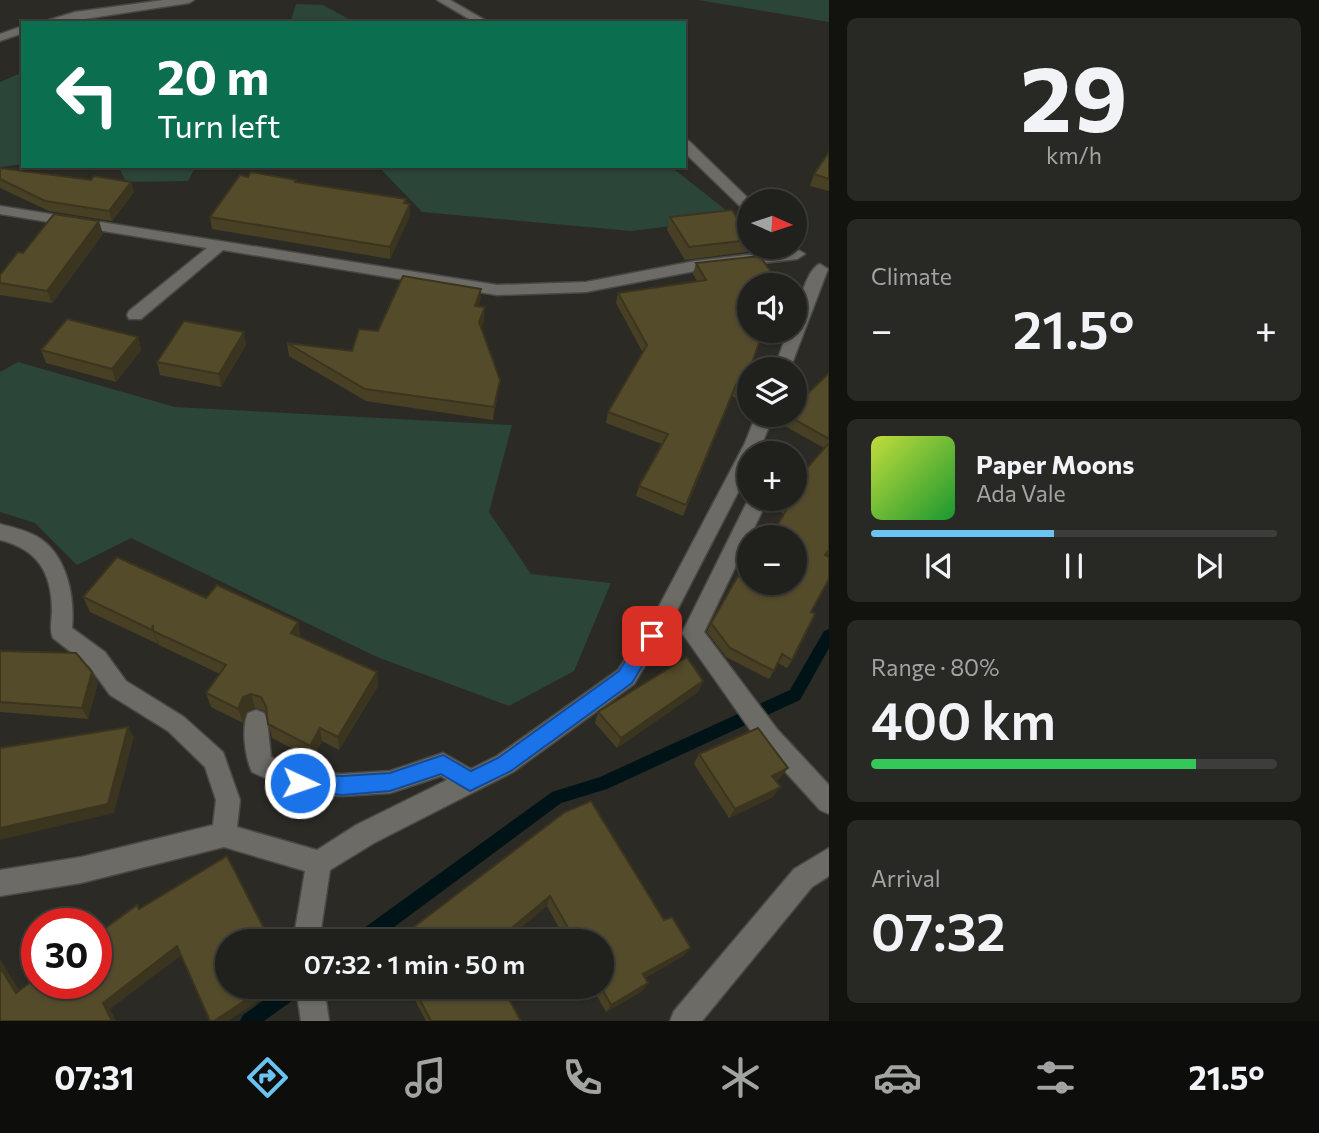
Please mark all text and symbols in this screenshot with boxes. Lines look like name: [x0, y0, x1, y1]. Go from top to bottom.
text: 29: [1020, 39, 1128, 151]
text: 20 m: [157, 45, 269, 105]
icon: left: [42, 49, 133, 140]
text: Turn left: [157, 105, 281, 145]
text: km/h: [1046, 141, 1102, 169]
north arrow: [737, 189, 807, 259]
map controls: [737, 189, 807, 595]
text: Climate: [871, 262, 952, 290]
button: sound: [737, 273, 807, 343]
text: 21.5°: [1013, 296, 1134, 360]
text: −: [871, 305, 893, 352]
text: +: [1255, 305, 1277, 352]
button: layers: [737, 357, 807, 427]
button: +: [737, 441, 807, 511]
text: Paper Moons: [976, 448, 1134, 479]
text: Ada Vale: [976, 479, 1066, 507]
button: −: [737, 525, 807, 595]
icon: previous: [920, 547, 958, 585]
icon: pause: [1055, 547, 1093, 585]
icon: next: [1190, 547, 1228, 585]
pin: [622, 606, 682, 666]
icon: arrive: [633, 617, 671, 655]
text: Range · 80%: [871, 653, 999, 681]
text: 400 km: [871, 687, 1056, 751]
position arrow: [263, 746, 337, 820]
text: Arrival: [871, 864, 941, 892]
text: 07:32: [871, 898, 1006, 962]
speed limit sign: 30: [21, 908, 112, 999]
text: 07:32 · 1 min · 50 m: [304, 948, 525, 979]
icon: directions: [243, 1053, 292, 1102]
icon: music: [401, 1053, 450, 1102]
icon: phone: [558, 1053, 607, 1102]
icon: climate: [716, 1053, 765, 1102]
icon: car: [873, 1053, 922, 1102]
icon: filters: [1031, 1053, 1080, 1102]
text: 07:31: [54, 1057, 134, 1097]
text: 21.5°: [1189, 1057, 1265, 1097]

